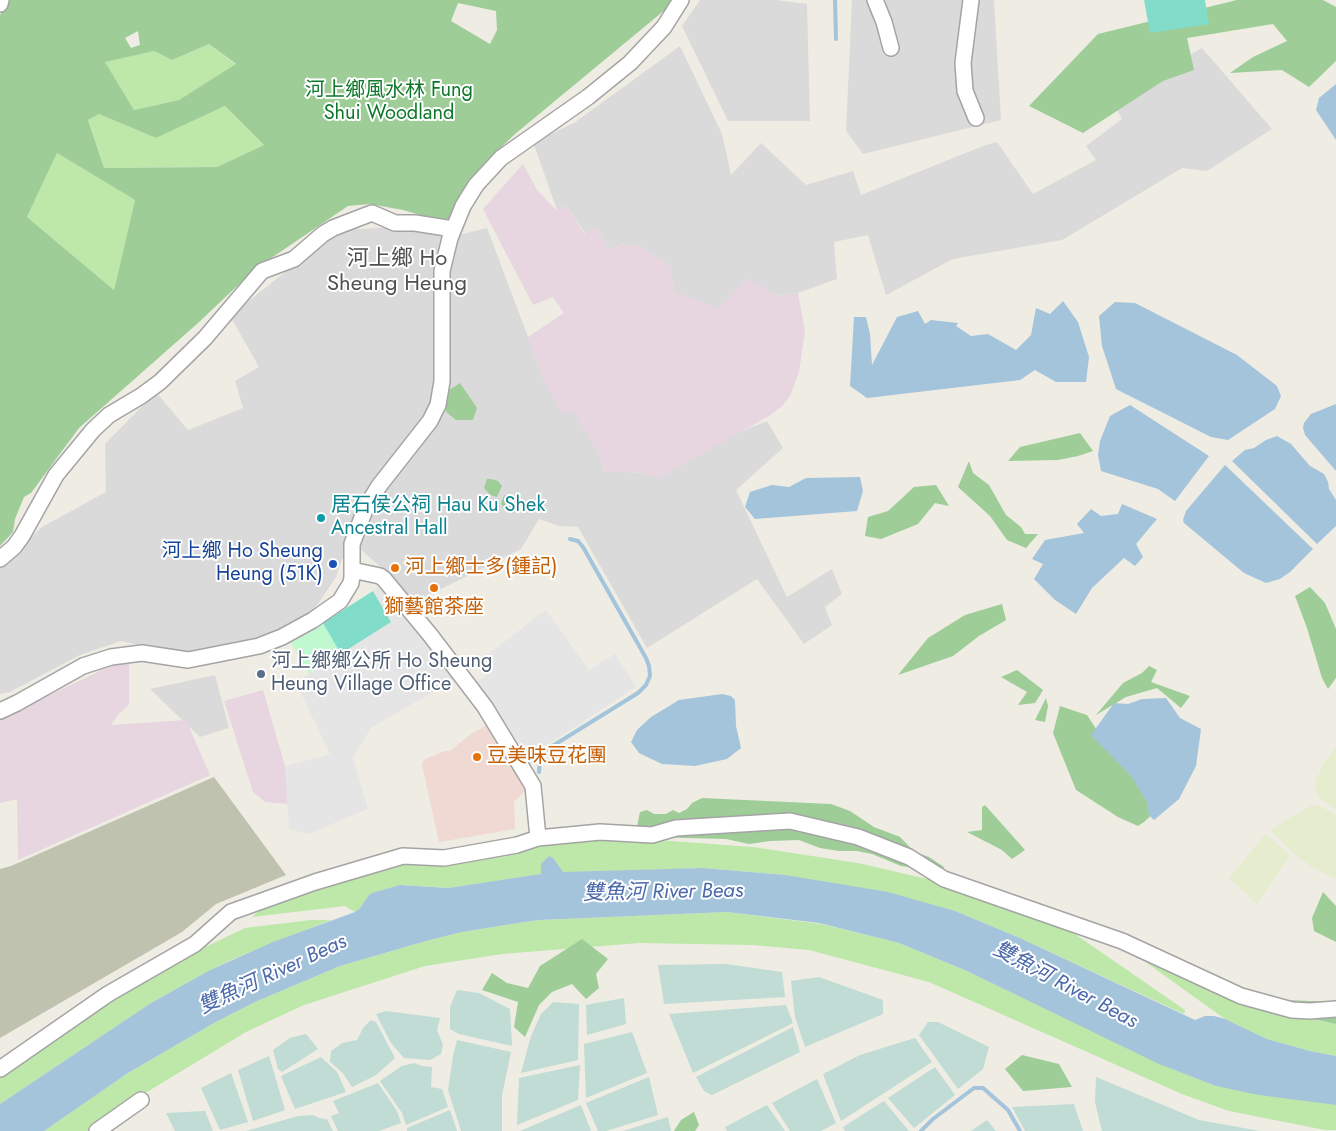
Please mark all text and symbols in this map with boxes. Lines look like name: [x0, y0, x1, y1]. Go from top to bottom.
park label: 河上鄉風水林 Fung Shui Woodland: [305, 79, 473, 126]
district label: 河上鄉 Ho Sheung Heung: [320, 247, 474, 298]
place label: 居石侯公祠 Hau Ku Shek Ancestral Hall: [331, 494, 545, 541]
marker: 居石侯公祠 Hau Ku Shek Ancestral Hall: [315, 512, 327, 524]
place label: 河上鄉 Ho Sheung Heung (51K): [162, 540, 323, 587]
place label: 河上鄉士多(鍾記): [405, 556, 557, 580]
marker: 河上鄉 Ho Sheung Heung (51K): [327, 558, 339, 570]
marker: 河上鄉士多(鍾記): [389, 562, 401, 574]
marker: 獅藝館茶座: [428, 582, 440, 594]
place label: 獅藝館茶座: [384, 596, 484, 620]
place label: 河上鄉鄉公所 Ho Sheung Heung Village Office: [271, 650, 492, 697]
marker: 河上鄉鄉公所 Ho Sheung Heung Village Office: [255, 668, 267, 680]
place label: 豆美味豆花團: [487, 745, 607, 769]
marker: 豆美味豆花團: [471, 751, 483, 763]
water label: 雙魚河 River Beas: [583, 879, 743, 907]
water label: 雙魚河 River Beas: [195, 930, 351, 1020]
water label: 雙魚河 River Beas: [988, 937, 1142, 1035]

